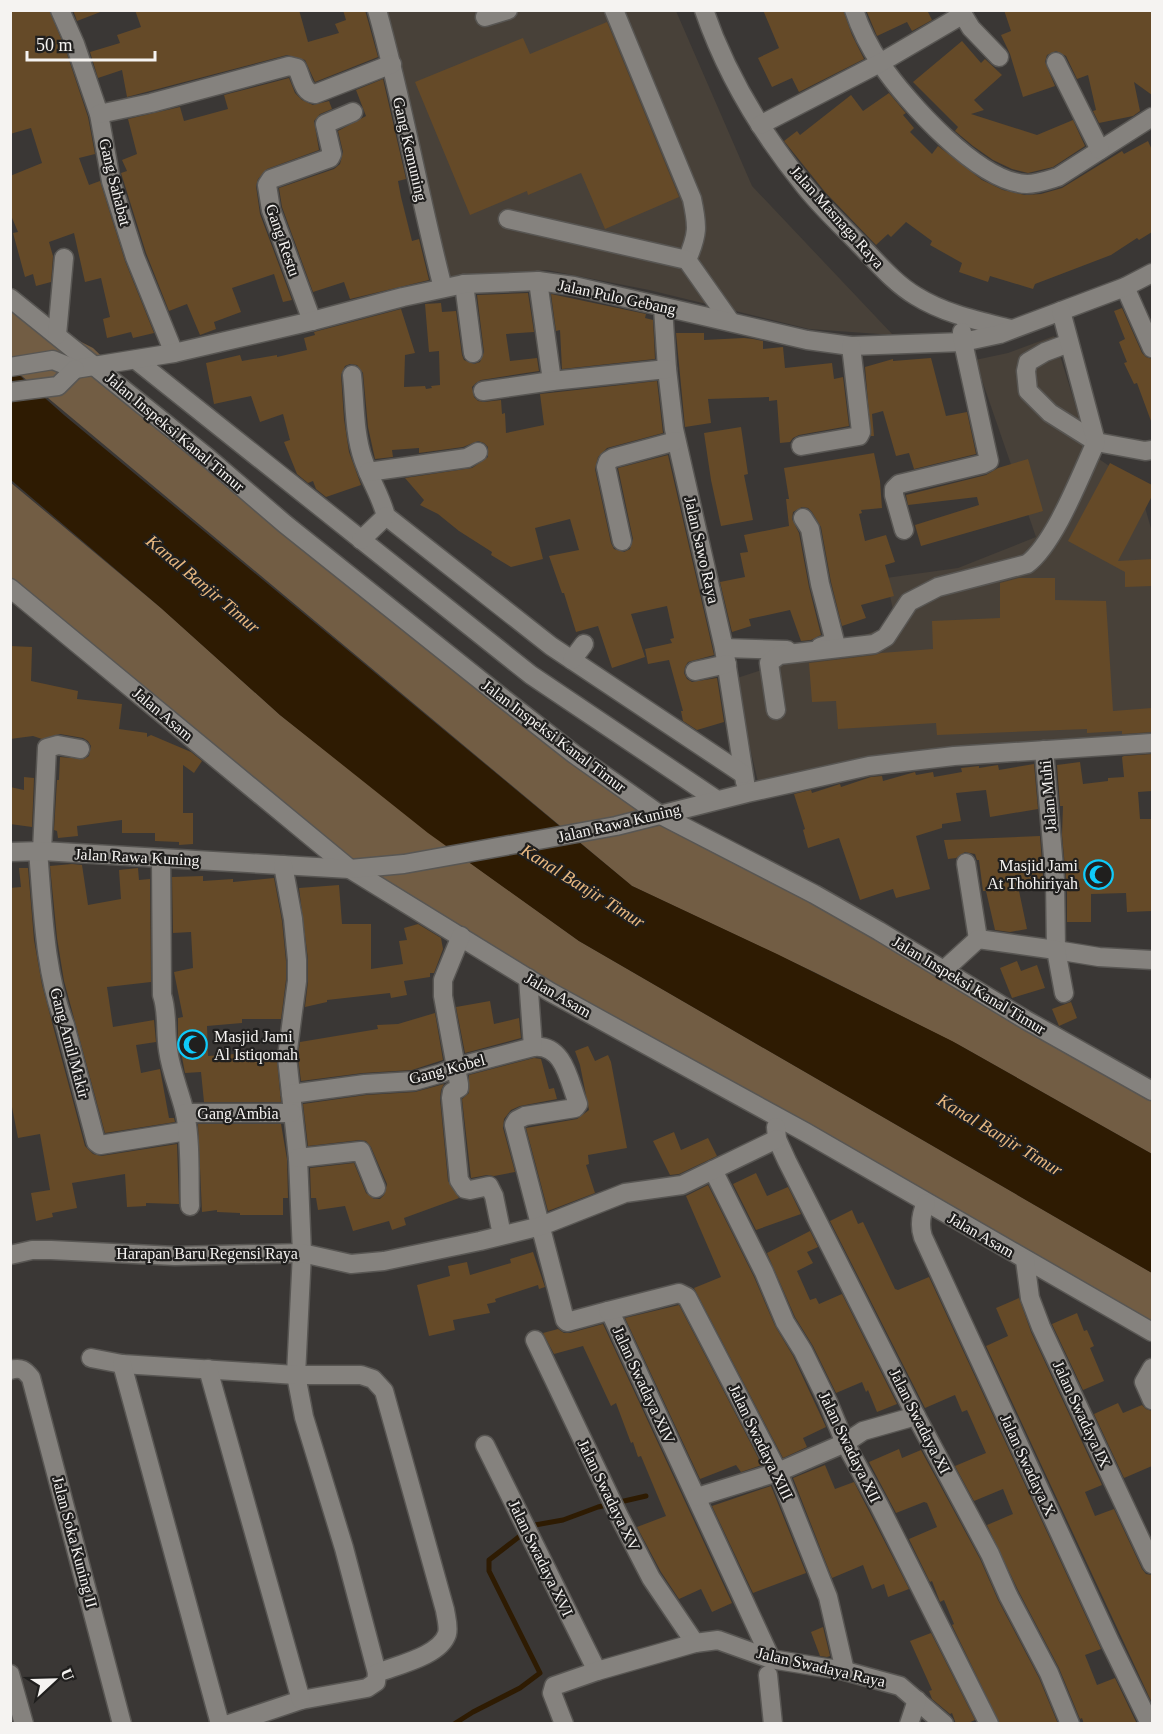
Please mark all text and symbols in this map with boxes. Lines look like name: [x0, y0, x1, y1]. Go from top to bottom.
scale bar: [27, 24, 154, 62]
text: 50 m: [36, 35, 73, 55]
street label: Gang Kemuning: [389, 95, 430, 203]
street label: Gang Sahabat: [95, 137, 134, 228]
street label: Jalan Masnaga Raya: [786, 162, 887, 272]
street label: Gang Restu: [262, 202, 303, 279]
street label: Jalan Pulo Gebang: [556, 276, 677, 319]
street label: Jalan Inspeksi Kanal Timur: [102, 369, 248, 496]
street label: Jalan Sawo Raya: [680, 495, 723, 605]
water label: Kanal Banjir Timur: [141, 530, 265, 638]
street label: Jalan Inspeksi Kanal Timur: [478, 676, 630, 797]
street label: Jalan Asam: [129, 684, 197, 744]
street label: Jalan Muhi: [1036, 759, 1060, 832]
street label: Jalan Rawa Kuning: [556, 801, 682, 846]
water label: Kanal Banjir Timur: [517, 839, 649, 933]
street label: Jalan Rawa Kuning: [74, 845, 200, 870]
place label: Masjid Jami At Thohiriyah: [987, 857, 1079, 893]
mosque icon: Masjid Jami At Thohiriyah: [1083, 858, 1115, 890]
street label: Jalan Inspeksi Kanal Timur: [889, 933, 1049, 1039]
street label: Jalan Asam: [522, 969, 594, 1021]
street label: Gang Amil Makir: [46, 986, 93, 1101]
place label: Masjid Jami Al Istiqomah: [214, 1028, 298, 1064]
mosque icon: Masjid Jami Al Istiqomah: [177, 1029, 209, 1061]
street label: Gang Kobel: [407, 1051, 488, 1088]
water label: Kanal Banjir Timur: [933, 1089, 1067, 1181]
street label: Gang Ambia: [197, 1105, 279, 1123]
street label: Jalan Asam: [945, 1209, 1017, 1261]
street label: Harapan Baru Regensi Raya: [116, 1245, 298, 1263]
street label: Jalan Swadaya XIV: [609, 1324, 679, 1447]
street label: Jalan Swadaya IX: [1049, 1358, 1114, 1471]
street label: Jalan Swadaya XI: [885, 1366, 954, 1477]
street label: Jalan Swadaya XIII: [725, 1382, 796, 1503]
street label: Jalan Swadaya XII: [815, 1389, 884, 1505]
street label: Jalan Swadaya X: [996, 1411, 1059, 1519]
street label: Jalan Swadaya XV: [574, 1437, 644, 1554]
street label: Jalan Soka Kuning II: [48, 1474, 101, 1610]
street label: Jalan Swadaya XVI: [505, 1497, 576, 1619]
street label: Jalan Swadaya Raya: [755, 1644, 887, 1691]
north arrow: [24, 1650, 84, 1710]
text: U: [57, 1666, 78, 1684]

